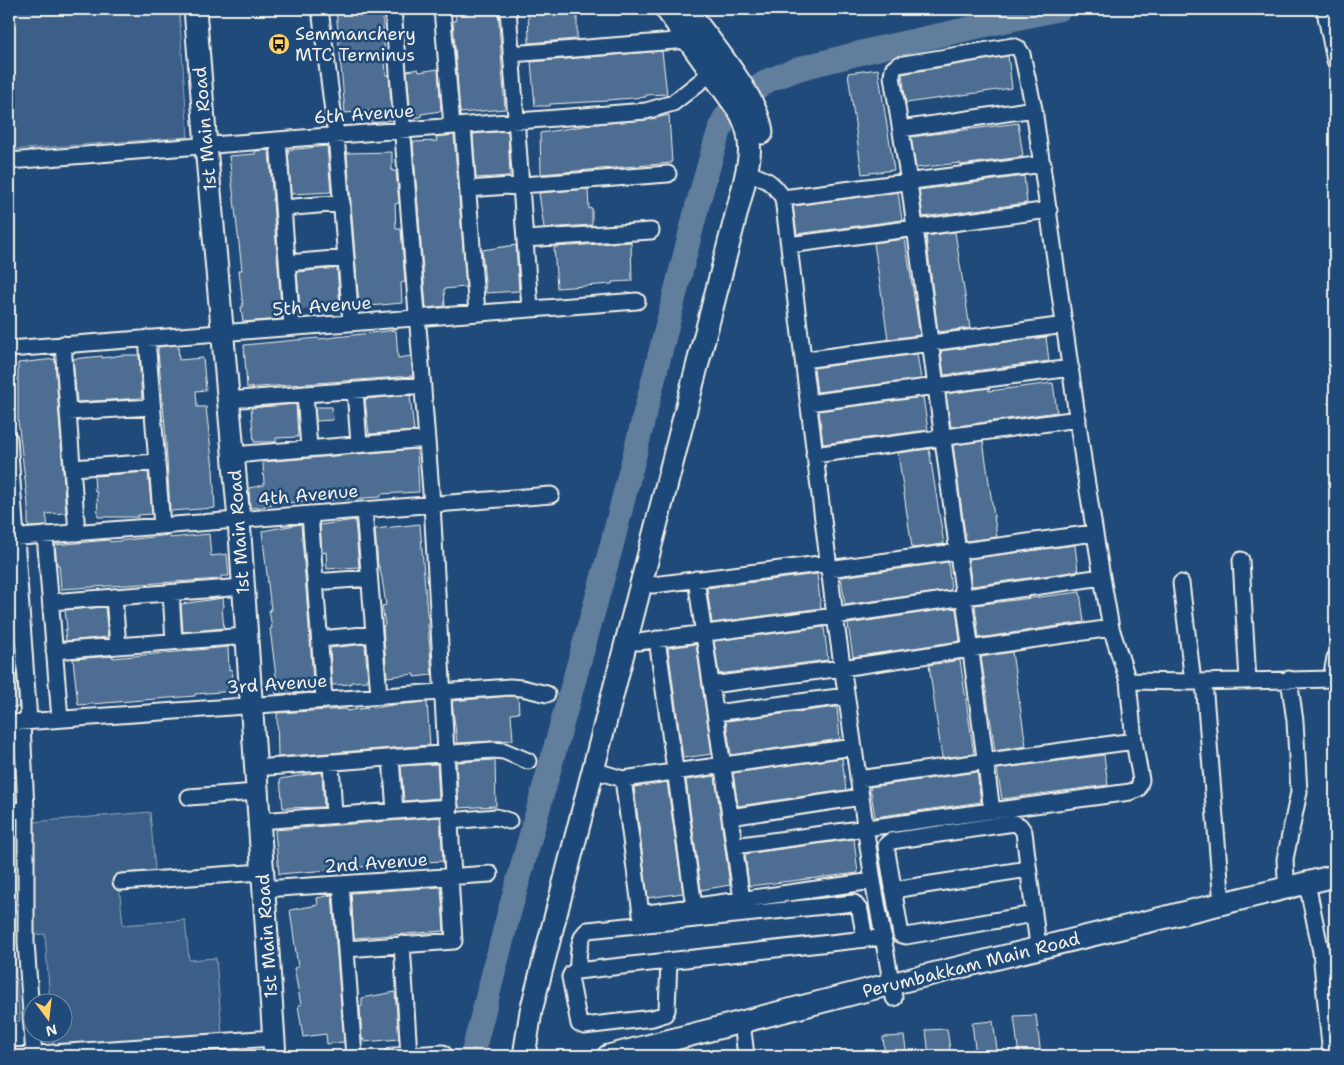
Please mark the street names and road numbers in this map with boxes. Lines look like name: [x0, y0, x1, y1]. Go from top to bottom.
street label: 1st Main Road: [188, 66, 222, 192]
street label: 6th Avenue: [313, 99, 415, 129]
street label: 5th Avenue: [272, 291, 372, 321]
street label: 1st Main Road: [223, 469, 255, 595]
street label: 4th Avenue: [257, 479, 359, 511]
street label: 3rd Avenue: [226, 669, 328, 699]
street label: 2nd Avenue: [323, 847, 429, 879]
street label: 1st Main Road: [251, 873, 283, 999]
street label: Perumbakkam Main Road: [860, 926, 1082, 1004]

